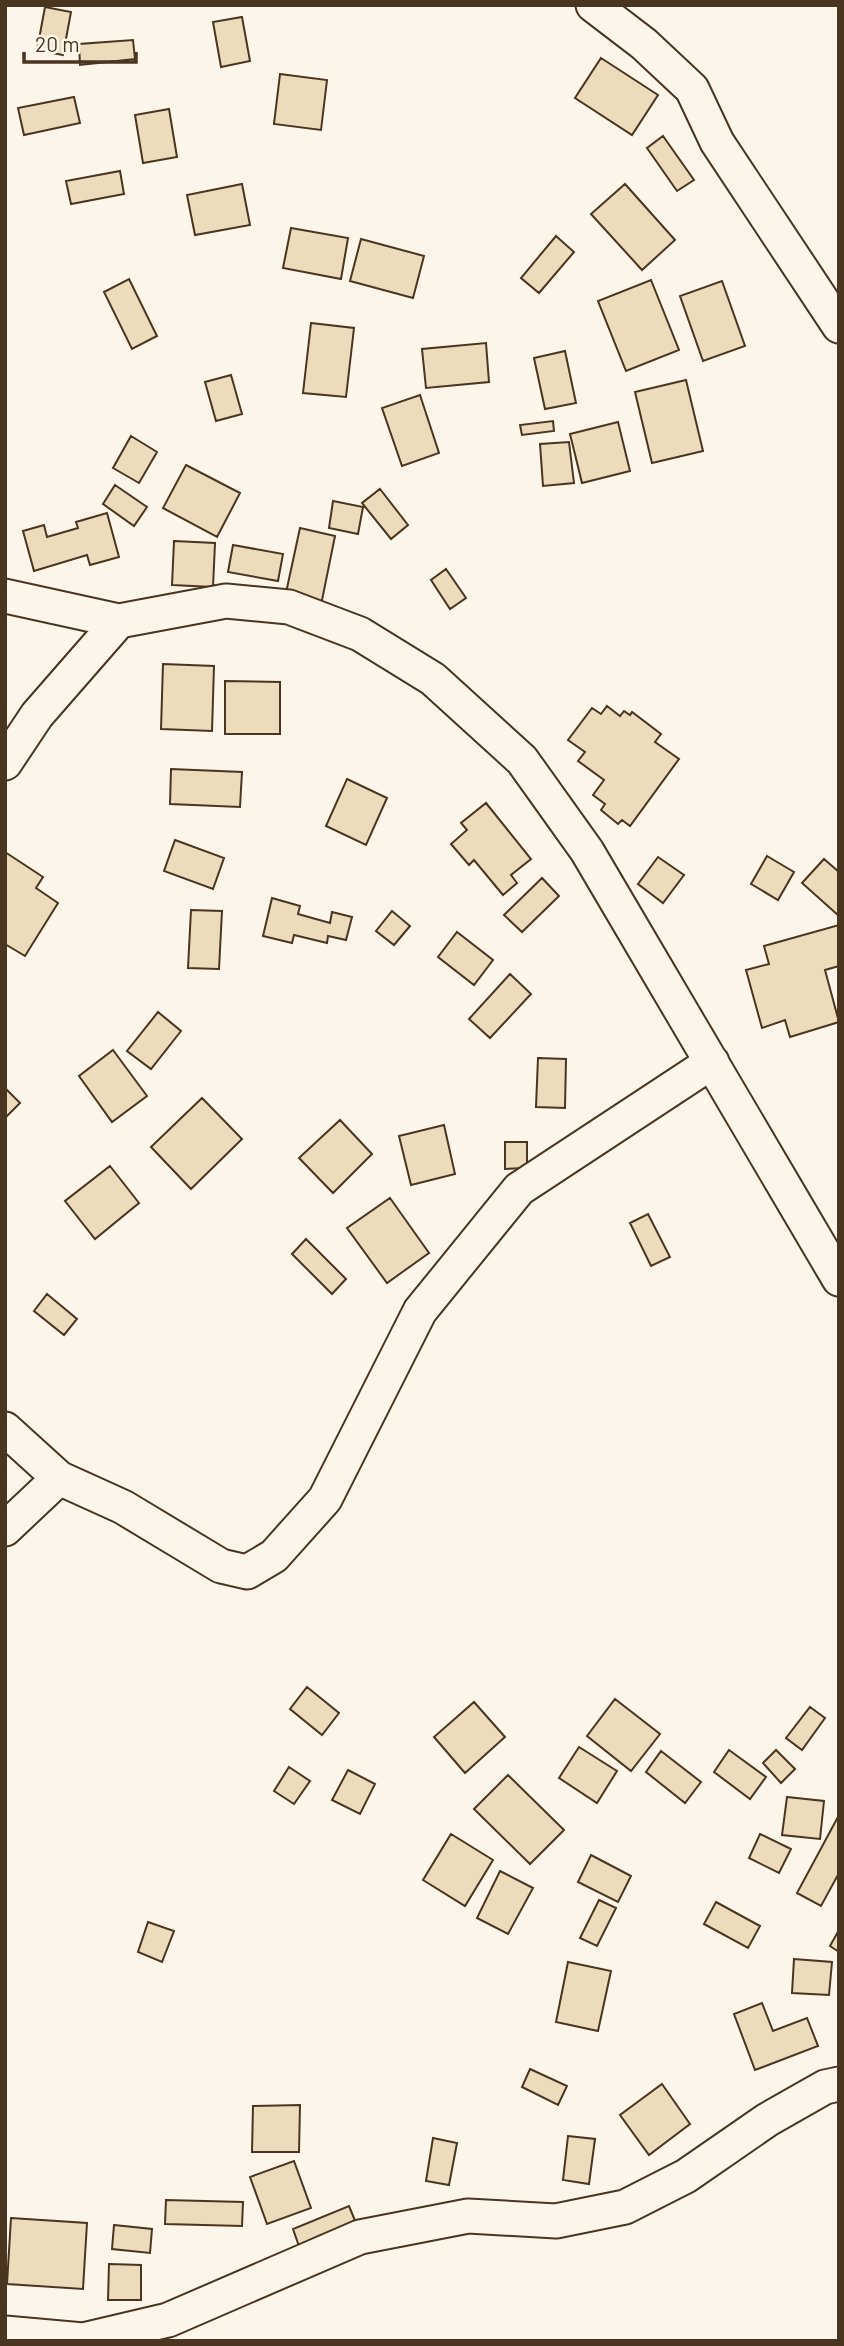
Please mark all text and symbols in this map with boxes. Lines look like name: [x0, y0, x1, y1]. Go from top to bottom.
scale bar: [24, 21, 136, 65]
text: 20 m: [35, 31, 80, 56]

